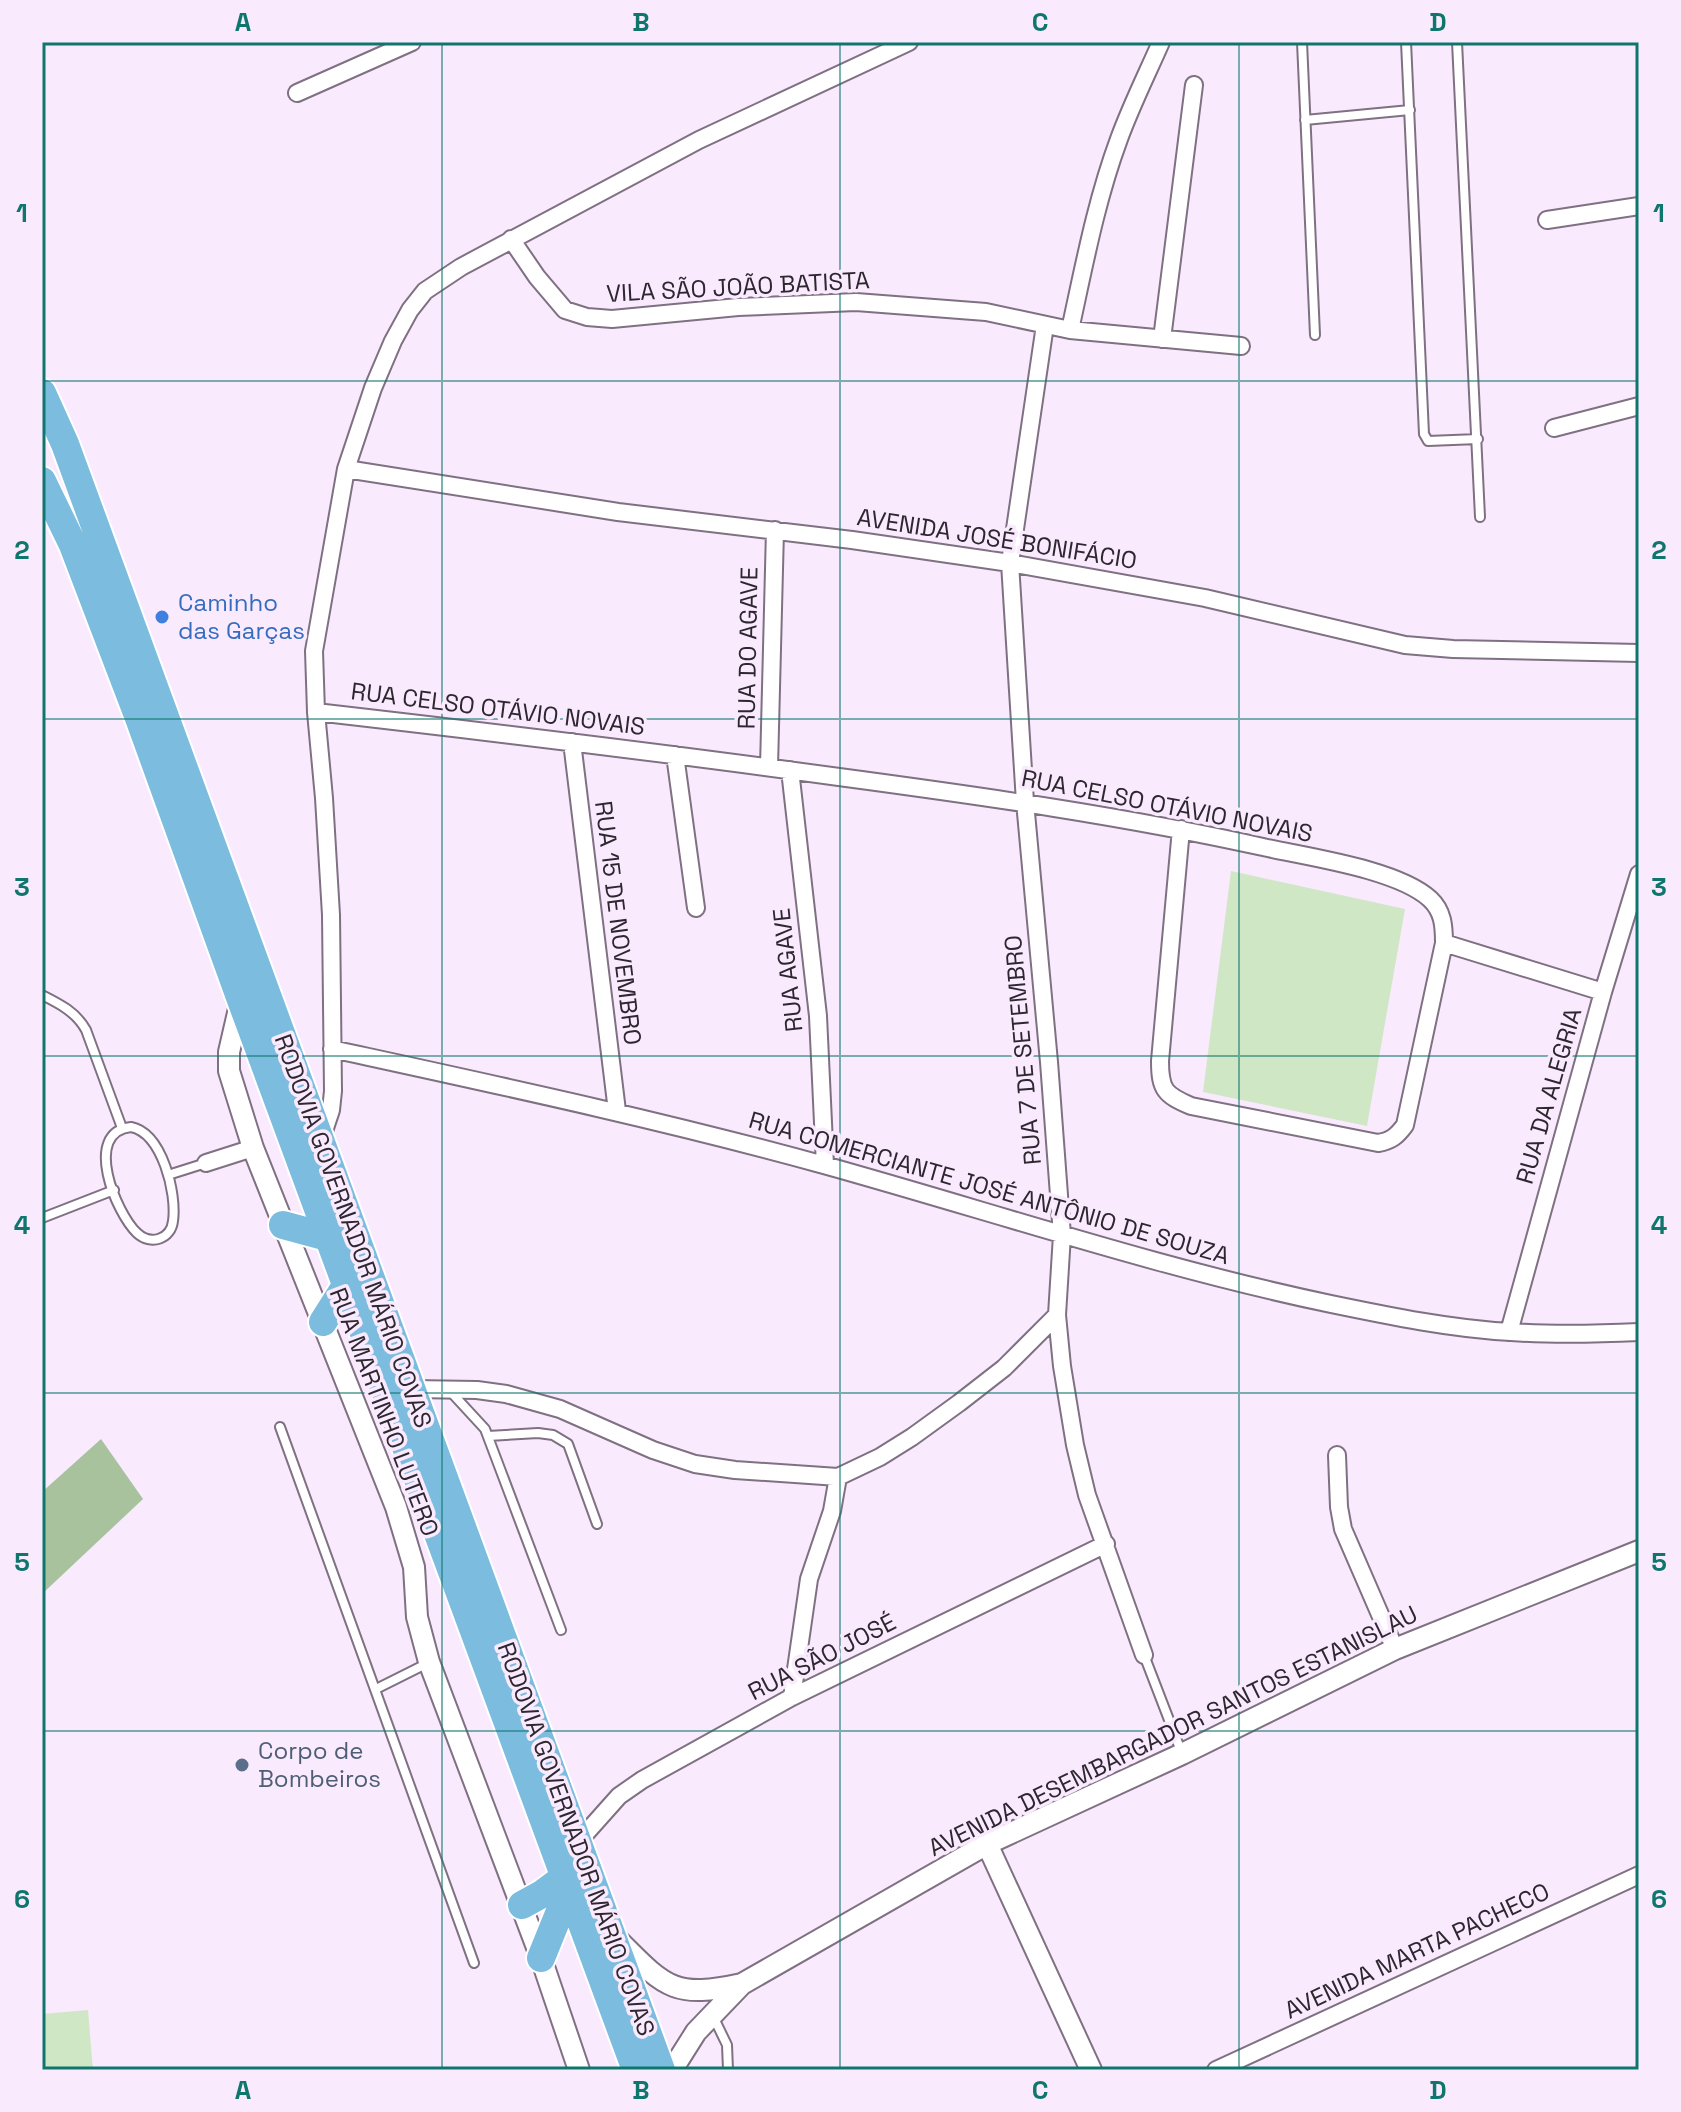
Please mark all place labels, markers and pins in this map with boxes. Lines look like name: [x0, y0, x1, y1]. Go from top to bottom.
place label: Caminho das Garças: [178, 587, 305, 646]
marker: Caminho das Garças: [153, 608, 171, 626]
place label: Corpo de Bombeiros: [258, 1735, 381, 1794]
marker: Corpo de Bombeiros: [233, 1756, 251, 1774]

